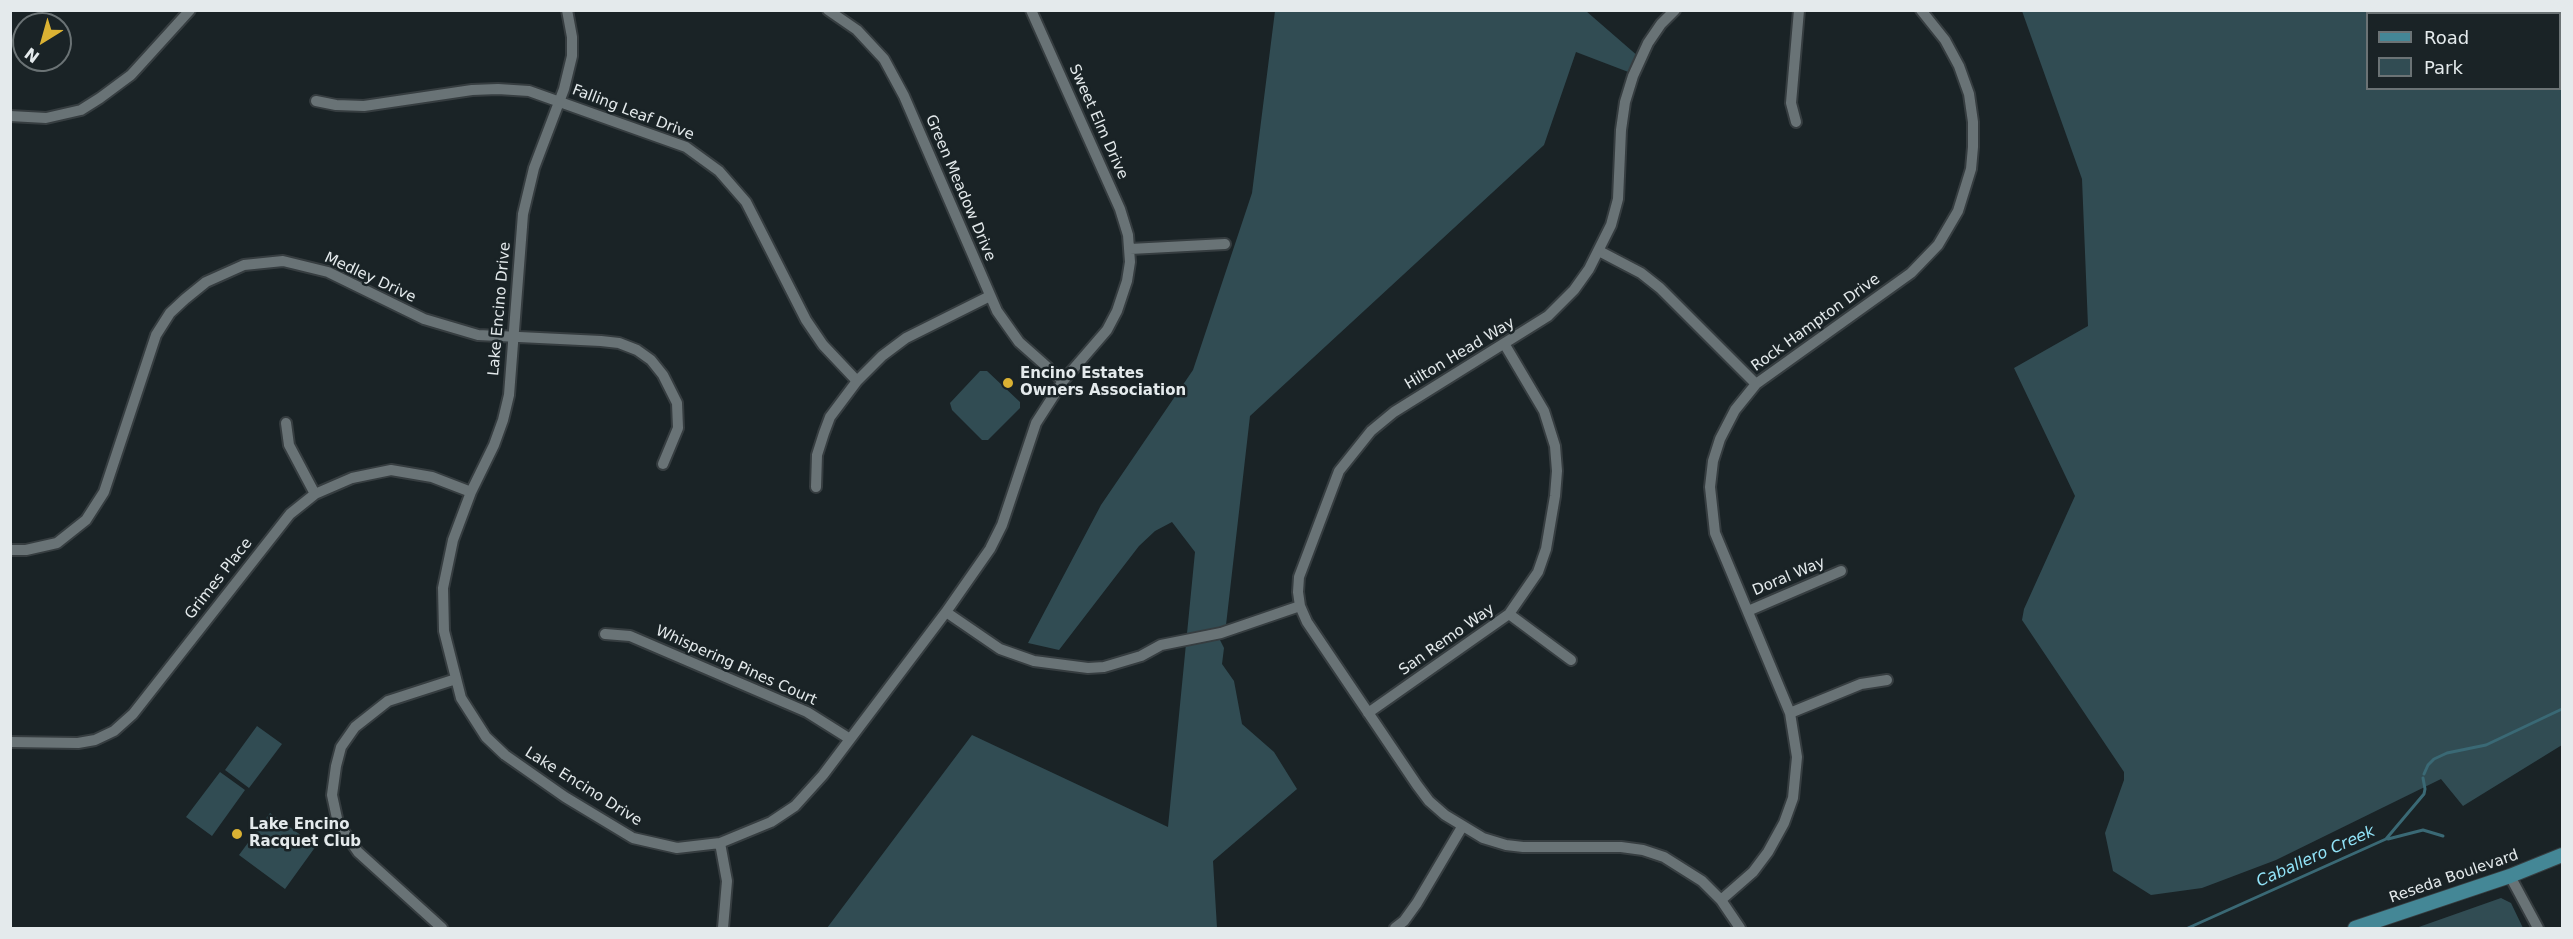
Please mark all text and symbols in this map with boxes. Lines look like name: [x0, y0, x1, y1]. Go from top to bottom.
north arrow: [12, 12, 72, 72]
legend: [2366, 12, 2561, 90]
text: Road: [2424, 27, 2469, 48]
text: N: [21, 44, 43, 67]
text: Park: [2424, 57, 2463, 78]
street label: Sweet Elm Drive: [1065, 62, 1131, 182]
street label: Falling Leaf Drive: [569, 81, 697, 145]
street label: Green Meadow Drive: [921, 112, 999, 264]
street label: Lake Encino Drive: [485, 241, 515, 377]
street label: Medley Drive: [321, 249, 419, 307]
street label: Rock Hampton Drive: [1748, 270, 1884, 376]
street label: Hilton Head Way: [1402, 314, 1518, 394]
place label: Encino Estates Owners Association: [1020, 365, 1186, 400]
marker: Encino Estates Owners Association: [1001, 376, 1015, 390]
street label: Grimes Place: [182, 535, 256, 623]
street label: Doral Way: [1750, 554, 1828, 600]
street label: San Remo Way: [1396, 600, 1498, 680]
street label: Whispering Pines Court: [653, 622, 819, 710]
street label: Lake Encino Drive: [521, 744, 645, 830]
place label: Lake Encino Racquet Club: [249, 816, 361, 851]
water label: Caballero Creek: [2254, 822, 2378, 892]
marker: Lake Encino Racquet Club: [230, 827, 244, 841]
street label: Reseda Boulevard: [2387, 846, 2521, 908]

